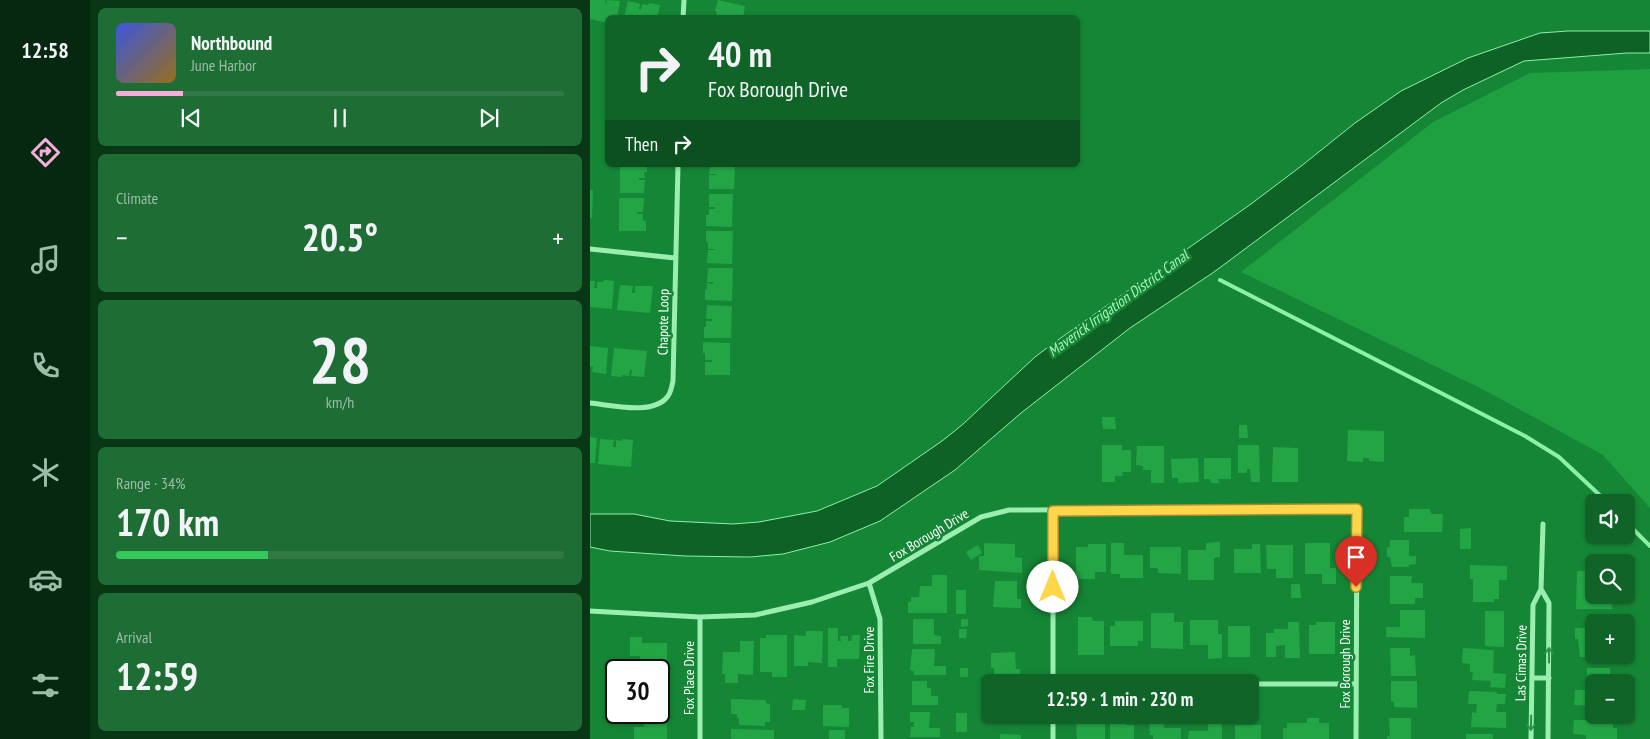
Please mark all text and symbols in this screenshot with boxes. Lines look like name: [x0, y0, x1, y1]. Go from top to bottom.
text: Northbound: [191, 31, 272, 55]
text: 40 m: [708, 31, 772, 77]
icon: right: [625, 35, 690, 100]
text: 12:58: [21, 36, 69, 64]
text: June Harbor: [191, 55, 256, 75]
text: Fox Borough Drive: [708, 75, 848, 103]
icon: previous: [177, 104, 205, 132]
icon: pause: [326, 104, 354, 132]
icon: next: [475, 104, 503, 132]
icon: right: [668, 130, 696, 158]
text: Then: [625, 132, 658, 156]
icon: directions: [28, 135, 63, 170]
text: Climate: [116, 188, 158, 208]
text: 20.5°: [302, 212, 378, 261]
text: −: [116, 219, 128, 256]
text: +: [552, 219, 564, 256]
icon: music: [28, 242, 63, 277]
water label: Maverick Irrigation District Canal: [1044, 245, 1193, 360]
street label: Chapote Loop: [653, 289, 673, 355]
text: 28: [309, 317, 371, 401]
icon: phone: [28, 348, 63, 383]
text: km/h: [326, 392, 354, 412]
icon: climate: [28, 455, 63, 490]
text: Range · 34%: [116, 473, 185, 493]
map controls: [1585, 494, 1635, 724]
button: sound: [1585, 494, 1635, 544]
text: 170 km: [116, 497, 219, 546]
street label: Fox Borough Drive: [886, 504, 972, 566]
pin: [1335, 536, 1377, 587]
icon: arrive: [1342, 543, 1370, 571]
button: search: [1585, 554, 1635, 604]
position arrow: [1026, 560, 1078, 612]
icon: car: [28, 562, 63, 597]
button: +: [1585, 614, 1635, 664]
street label: Fox Borough Drive: [1336, 619, 1354, 709]
street label: Las Cimas Drive: [1511, 625, 1531, 701]
street label: Fox Fire Drive: [860, 626, 878, 693]
text: Arrival: [116, 627, 152, 647]
street label: Fox Place Drive: [680, 641, 698, 715]
one-way arrow: [1544, 648, 1554, 664]
text: 12:59: [116, 651, 198, 700]
speed limit sign: 30: [605, 659, 670, 724]
icon: filters: [28, 668, 63, 703]
button: −: [1585, 674, 1635, 724]
text: 12:59 · 1 min · 230 m: [1047, 687, 1193, 711]
one-way arrow: [1526, 714, 1536, 731]

